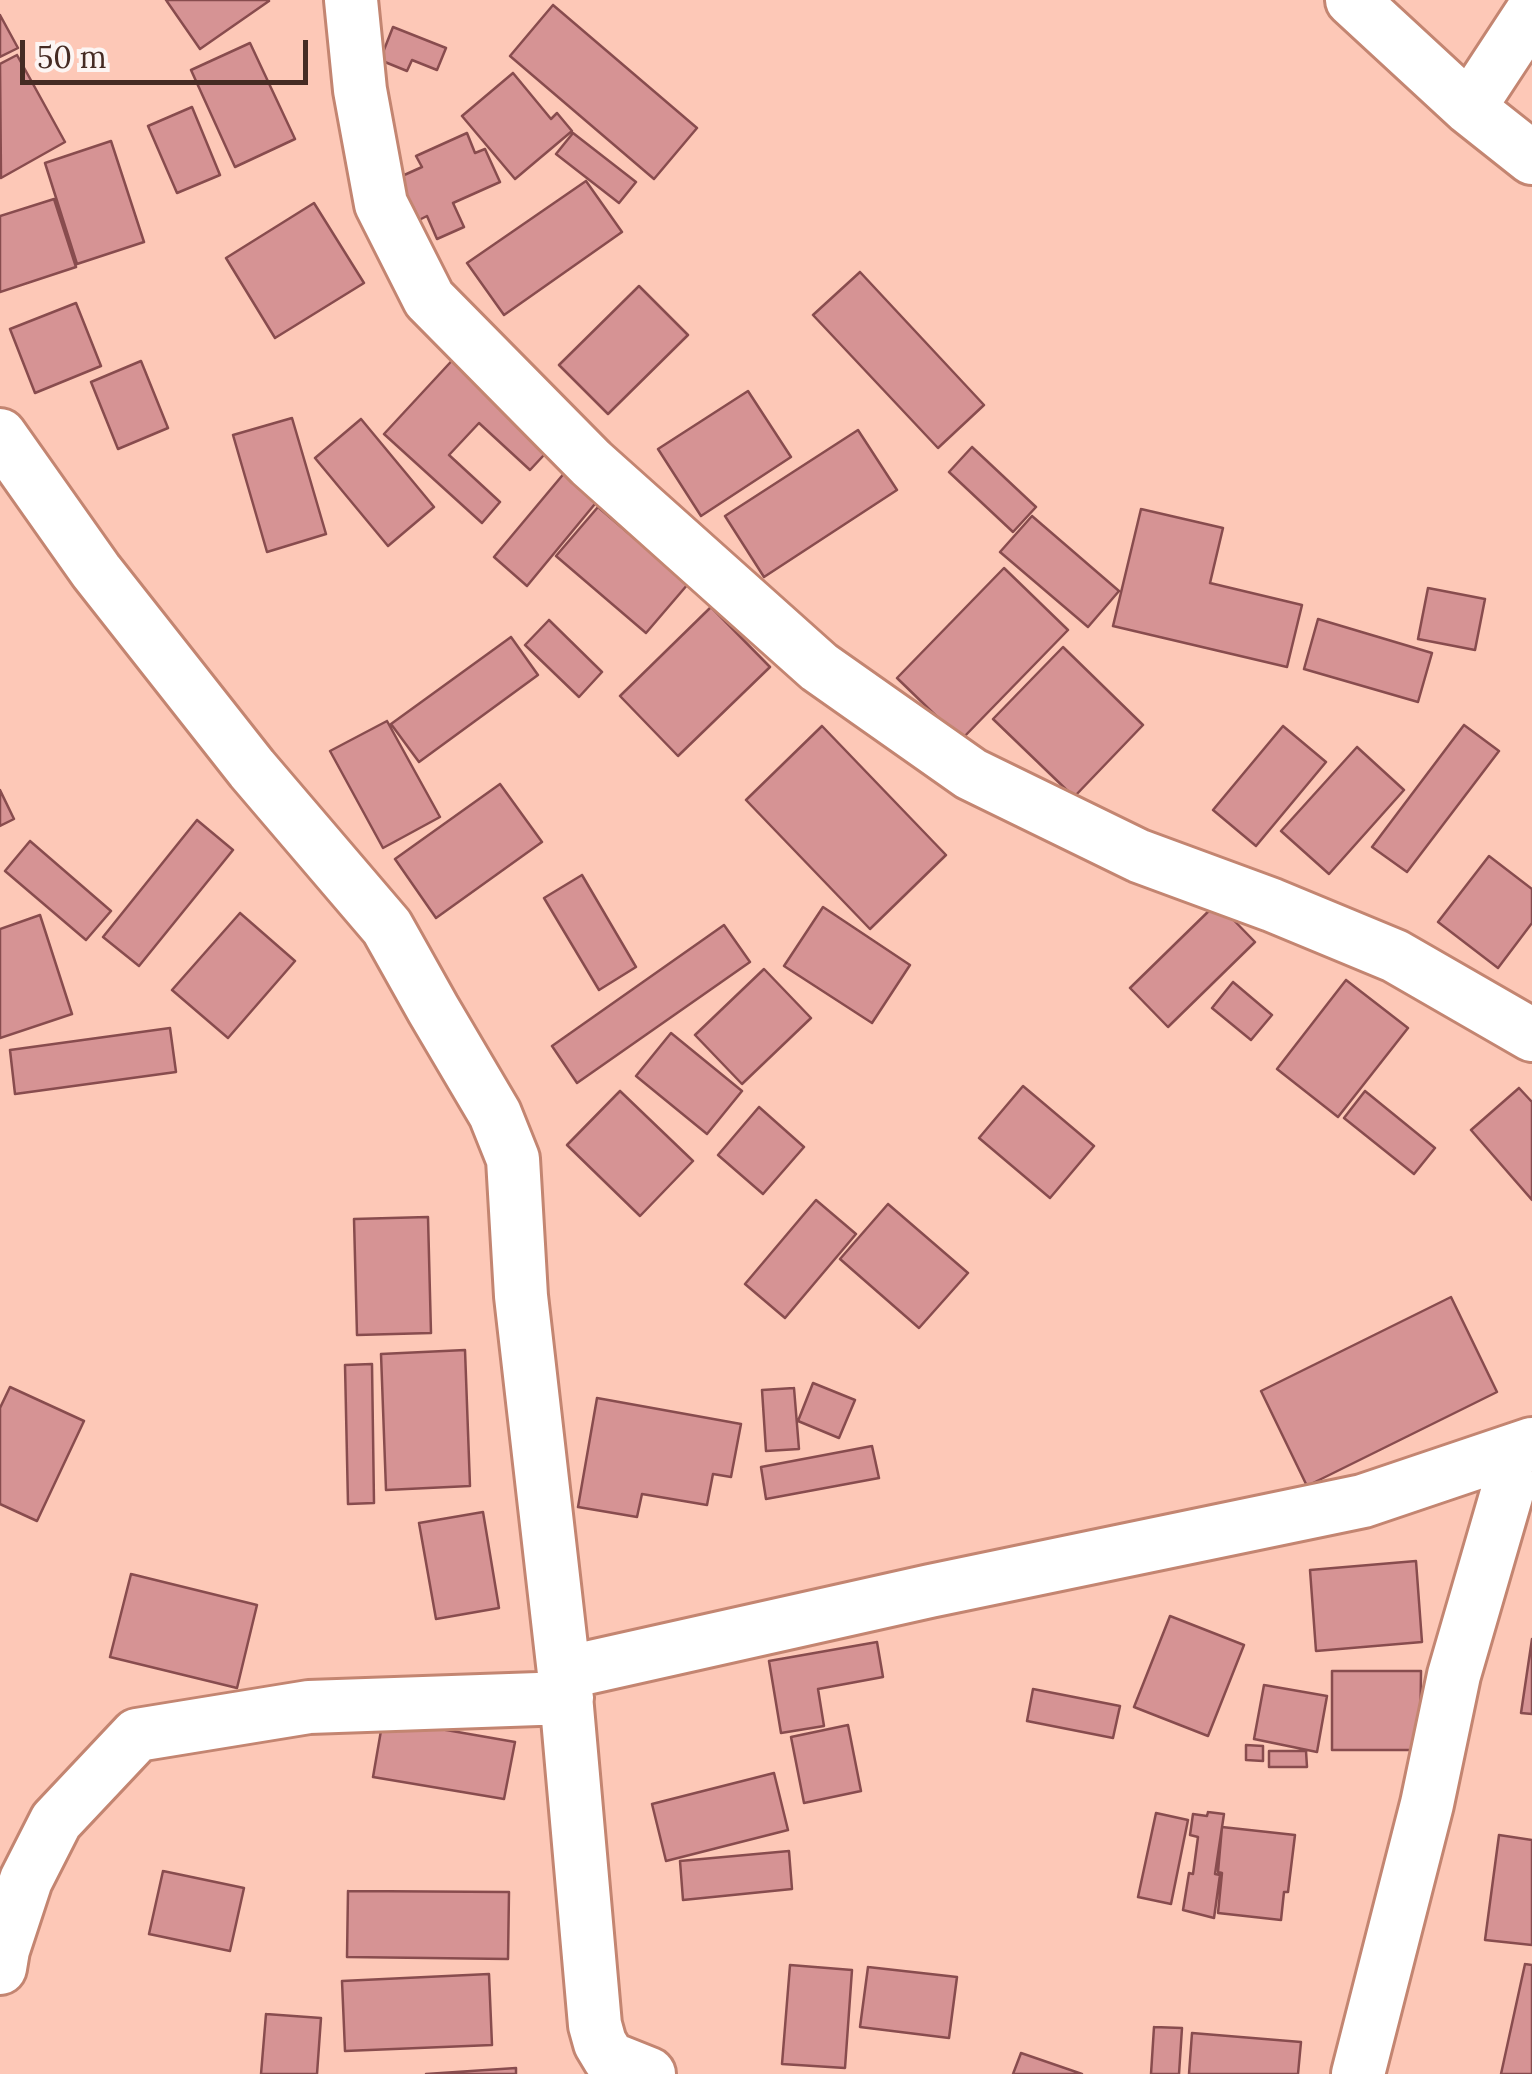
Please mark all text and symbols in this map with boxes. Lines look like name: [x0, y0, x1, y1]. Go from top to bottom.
scale bar: [25, 20, 312, 82]
text: 50 m: [37, 38, 107, 76]

